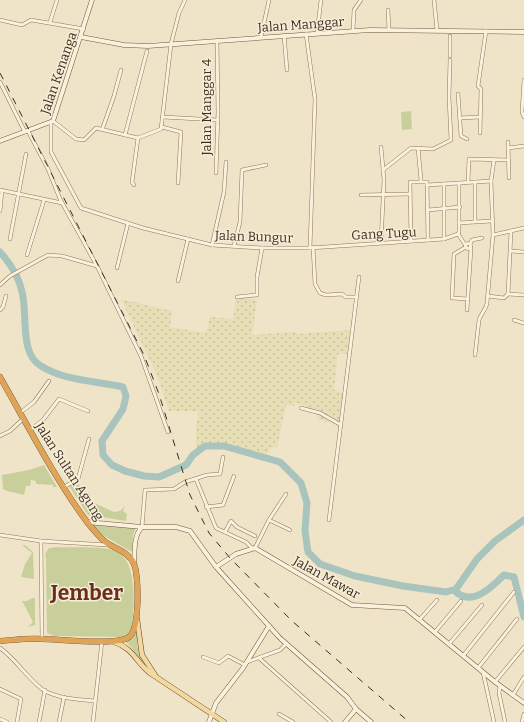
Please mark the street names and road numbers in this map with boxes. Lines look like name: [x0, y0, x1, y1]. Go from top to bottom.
street label: Jalan Manggar: [256, 14, 345, 35]
street label: Jalan Kenanga: [37, 30, 80, 117]
street label: Jalan Manggar 4: [199, 58, 214, 156]
street label: Gang Tugu: [351, 224, 417, 243]
street label: Jalan Bungur: [214, 228, 294, 245]
street label: Jalan Sultan Agung: [32, 418, 107, 523]
street label: Jalan Mawar: [290, 553, 363, 602]

